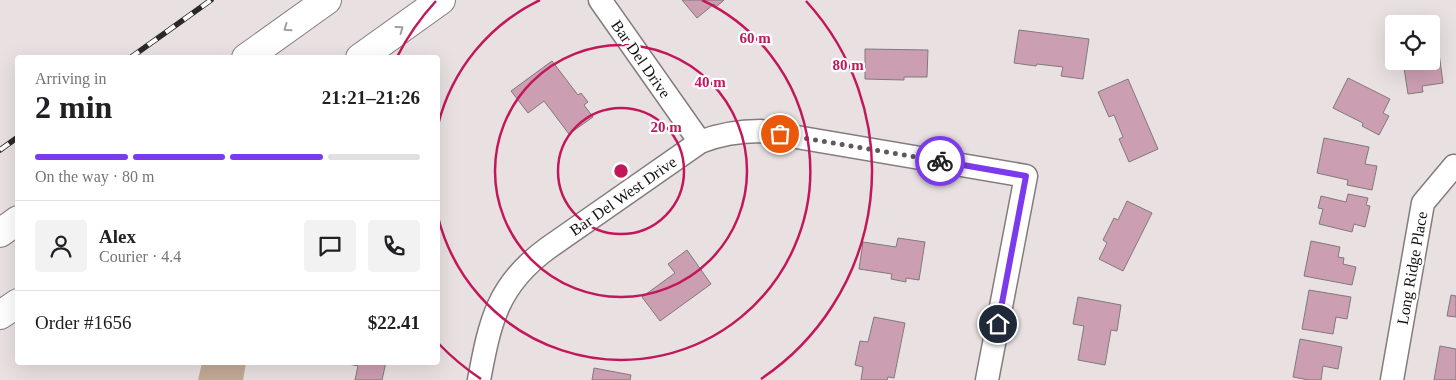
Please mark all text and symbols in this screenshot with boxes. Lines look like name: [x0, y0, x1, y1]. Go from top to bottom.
map controls: [1385, 15, 1440, 70]
button: locate: [1385, 15, 1440, 70]
street label: Bar Del Drive: [608, 17, 674, 101]
one-way arrow: [283, 22, 293, 31]
one-way arrow: [394, 26, 404, 35]
text: 60 m: [739, 30, 771, 46]
text: 80 m: [832, 57, 864, 73]
text: Arriving in: [35, 70, 107, 87]
text: 40 m: [694, 74, 726, 90]
text: 21:21–21:26: [322, 87, 420, 108]
text: 2 min: [35, 89, 112, 125]
pin: [759, 113, 801, 155]
text: 20 m: [650, 119, 682, 135]
icon: bag: [766, 120, 794, 148]
courier: [915, 136, 965, 186]
icon: bike: [926, 147, 954, 175]
street label: Bar Del West Drive: [567, 153, 679, 239]
centre of rings: [612, 162, 630, 180]
text: On the way · 80 m: [35, 168, 155, 185]
street label: Long Ridge Place: [1394, 210, 1431, 326]
button: person: [35, 220, 87, 272]
button: chat: [304, 220, 356, 272]
button: phone: [368, 220, 420, 272]
text: Alex: [99, 226, 136, 247]
text: Courier · 4.4: [99, 248, 181, 265]
pin: [977, 303, 1019, 345]
icon: home: [984, 310, 1012, 338]
text: Order #1656: [35, 312, 132, 333]
text: $22.41: [368, 312, 420, 333]

